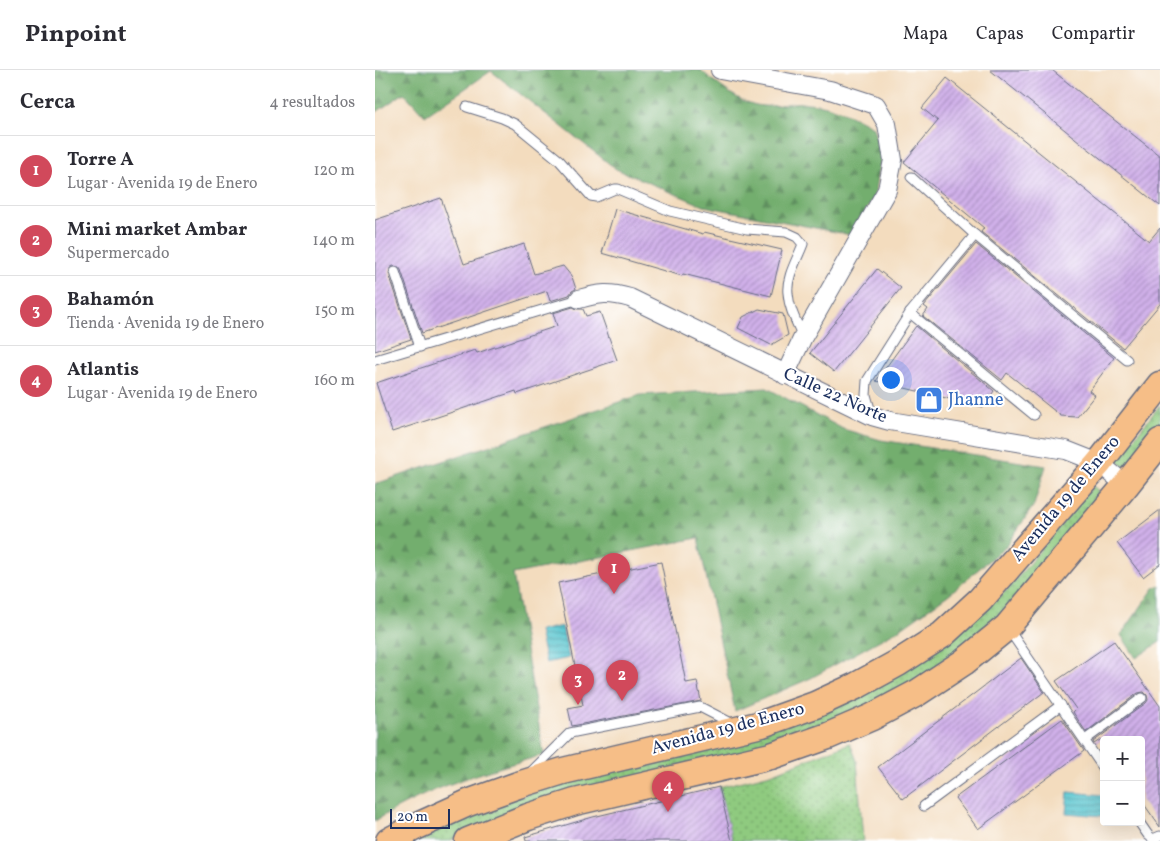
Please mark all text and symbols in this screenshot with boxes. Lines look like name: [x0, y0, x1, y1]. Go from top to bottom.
text: Pinpoint: [25, 18, 127, 52]
text: Mapa: [903, 22, 948, 47]
text: Capas: [976, 22, 1024, 47]
text: Compartir: [1052, 22, 1135, 47]
text: Cerca: [20, 88, 75, 117]
text: 4 resultados: [269, 92, 355, 114]
text: Torre A: [67, 147, 134, 173]
text: 1: [33, 160, 39, 182]
text: 120 m: [313, 160, 355, 182]
text: Lugar · Avenida 19 de Enero: [67, 173, 258, 195]
text: Mini market Ambar: [67, 217, 247, 243]
text: 2: [32, 230, 40, 252]
text: 140 m: [313, 230, 355, 252]
text: Supermercado: [67, 243, 169, 265]
text: Bahamón: [67, 287, 154, 313]
text: 3: [32, 300, 40, 322]
text: 150 m: [314, 300, 355, 322]
text: Tienda · Avenida 19 de Enero: [67, 313, 264, 335]
text: Atlantis: [67, 357, 139, 383]
street label: Calle 22 Norte: [779, 362, 891, 430]
your location: [878, 367, 904, 393]
text: 4: [31, 370, 41, 392]
text: 160 m: [314, 370, 355, 392]
text: Lugar · Avenida 19 de Enero: [67, 383, 258, 405]
shop icon: Jhanne: [914, 385, 944, 415]
place label: Jhanne: [948, 388, 1004, 413]
street label: Avenida 19 de Enero: [1006, 431, 1126, 567]
pin: 1: [598, 553, 630, 594]
pin: 2: [606, 660, 638, 701]
pin: 3: [562, 664, 594, 705]
street label: Avenida 19 de Enero: [649, 697, 807, 761]
map controls: [1100, 736, 1145, 826]
button: +: [1100, 736, 1145, 781]
pin: 4: [652, 771, 684, 812]
button: −: [1100, 781, 1145, 826]
scale bar: [390, 806, 450, 829]
text: 20 m: [397, 808, 428, 827]

